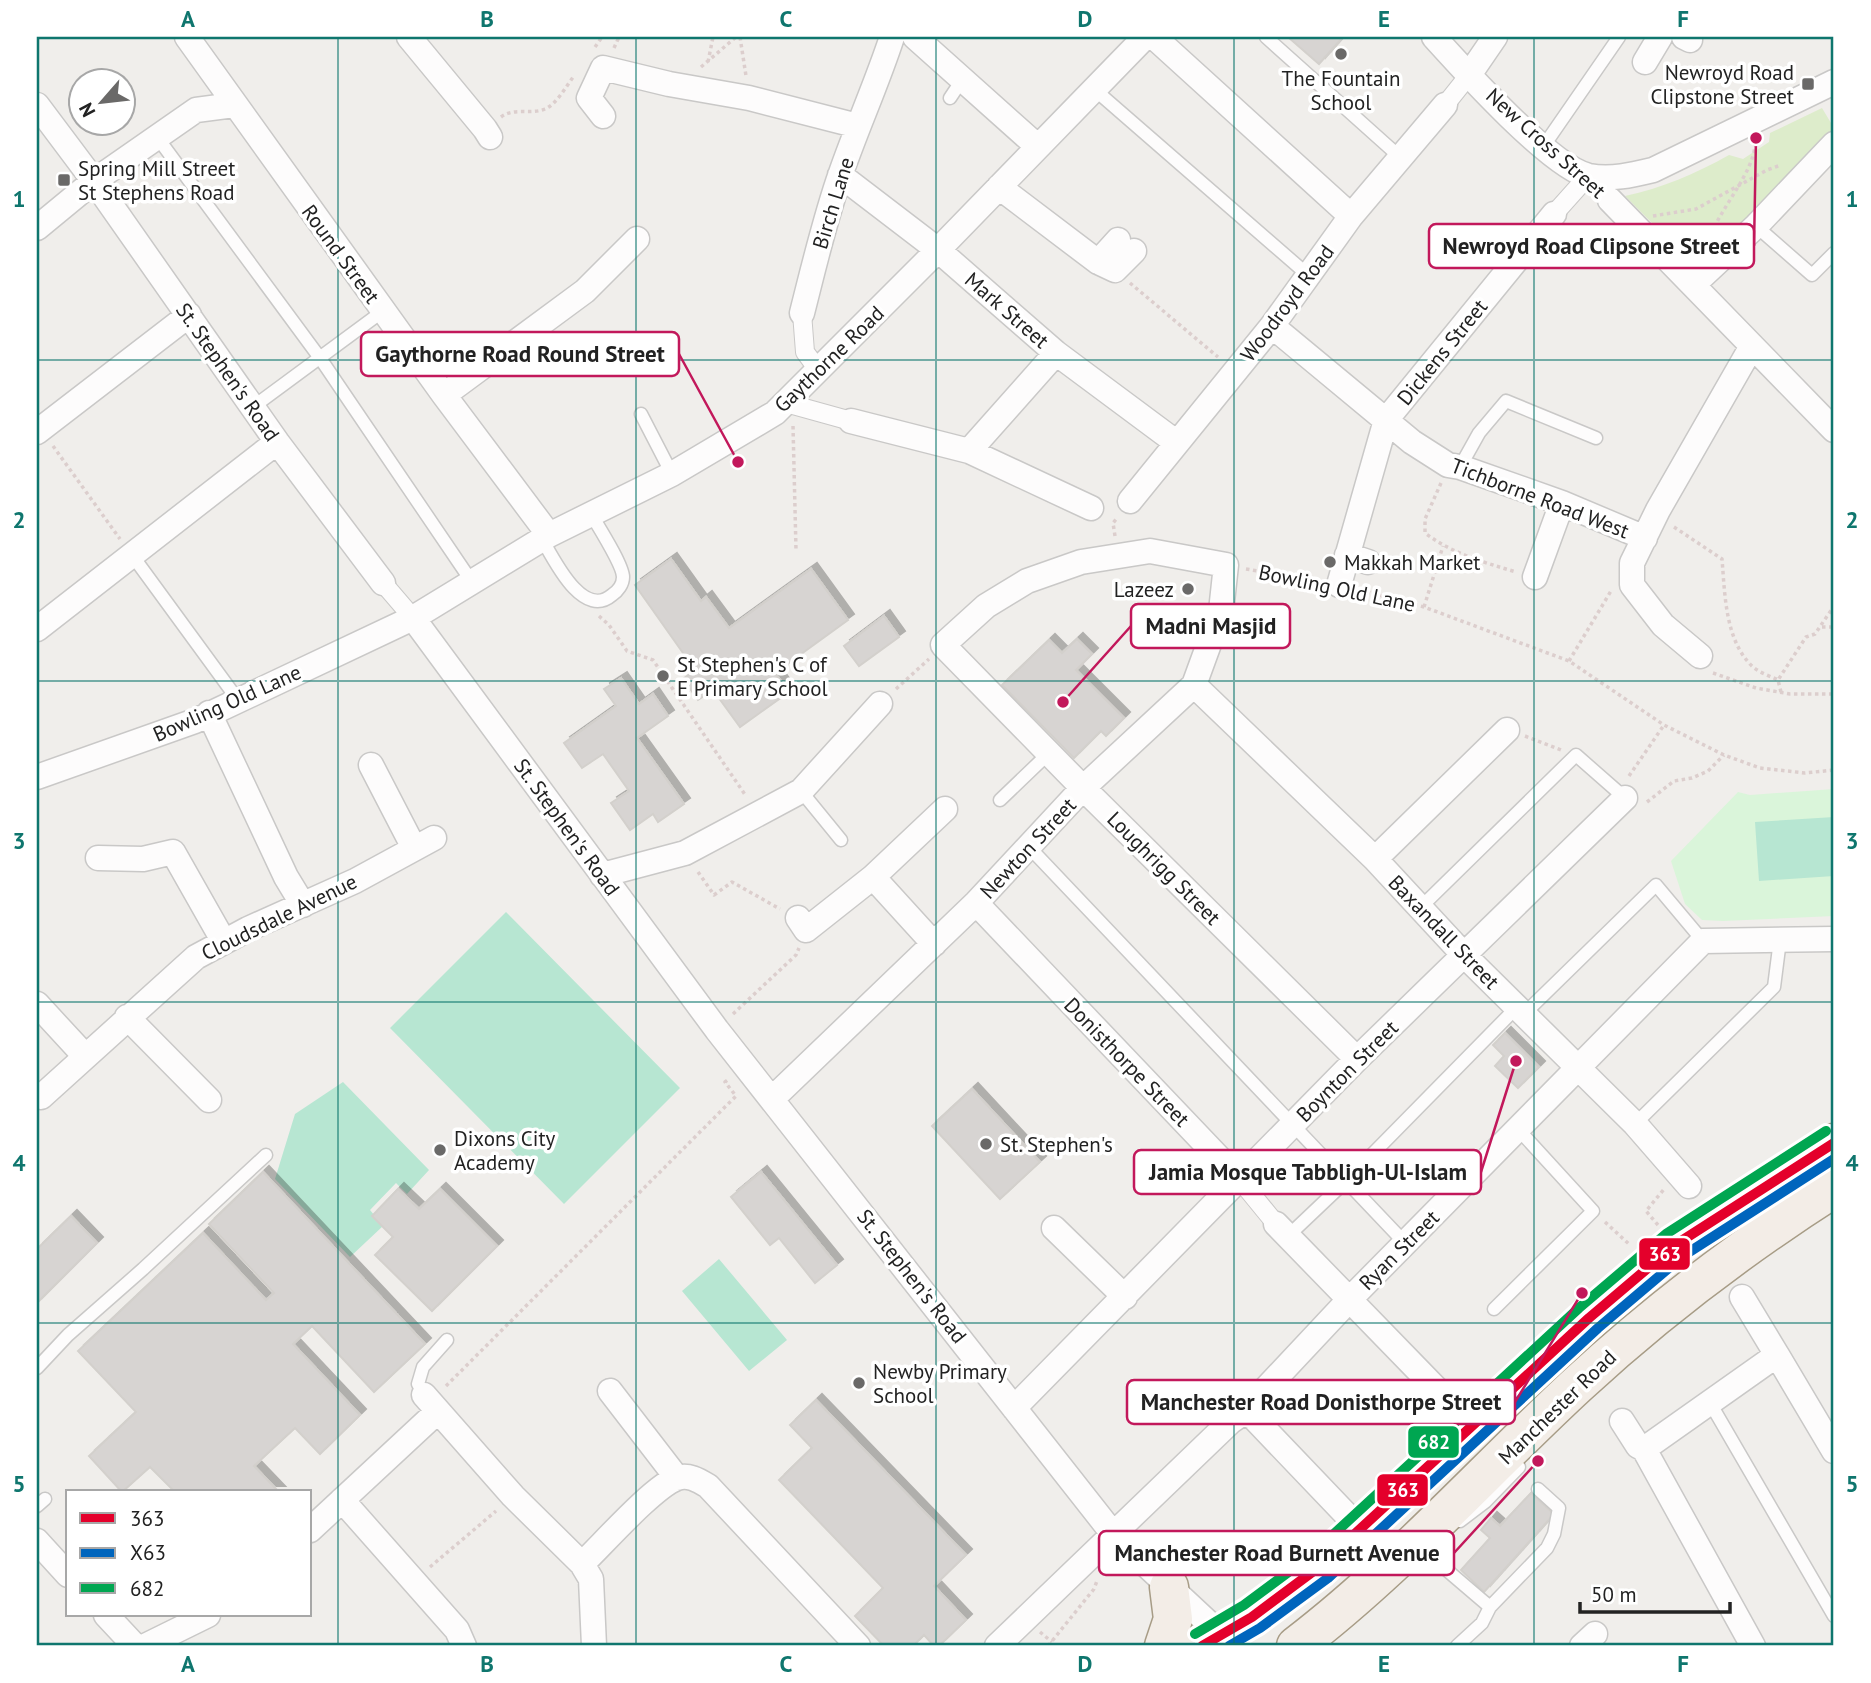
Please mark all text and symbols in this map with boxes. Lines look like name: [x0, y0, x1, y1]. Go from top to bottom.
text: A: [181, 4, 195, 33]
text: B: [480, 4, 494, 33]
text: C: [780, 4, 793, 33]
text: D: [1078, 4, 1092, 33]
text: E: [1378, 4, 1390, 33]
text: F: [1677, 4, 1689, 33]
marker: The Fountain School: [1333, 46, 1349, 62]
place label: Newroyd Road Clipstone Street: [1651, 59, 1794, 110]
place label: The Fountain School: [1282, 65, 1401, 116]
north arrow: [66, 66, 136, 136]
marker: Newroyd Road Clipstone Street: [1800, 76, 1816, 92]
street label: New Cross Street: [1480, 82, 1612, 204]
text: N: [73, 99, 101, 121]
street label: Birch Lane: [806, 154, 860, 252]
place label: Spring Mill Street St Stephens Road: [78, 155, 235, 206]
marker: Spring Mill Street St Stephens Road: [56, 172, 72, 188]
text: 1: [12, 184, 26, 213]
text: 1: [1845, 184, 1859, 213]
street label: Round Street: [296, 199, 386, 309]
callout: Newroyd Road Clipsone Street: [1429, 224, 1754, 268]
text: Newroyd Road Clipsone Street: [1443, 231, 1739, 260]
street label: Woodroyd Road: [1234, 239, 1340, 367]
street label: Mark Street: [959, 266, 1055, 354]
street label: Dickens Street: [1391, 293, 1493, 411]
street label: St. Stephen's Road: [170, 298, 286, 446]
street label: Gaythorne Road: [768, 300, 890, 418]
callout: Gaythorne Road Round Street: [361, 332, 679, 376]
text: Gaythorne Road Round Street: [375, 339, 665, 368]
street label: Tichborne Road West: [1447, 452, 1633, 544]
text: 2: [12, 505, 26, 534]
text: 2: [1845, 505, 1859, 534]
place label: Makkah Market: [1344, 549, 1480, 576]
marker: Makkah Market: [1322, 554, 1338, 570]
street label: Bowling Old Lane: [1256, 558, 1418, 618]
place label: Lazeez: [1114, 576, 1174, 603]
marker: Lazeez: [1180, 581, 1196, 597]
callout: Madni Masjid: [1131, 604, 1290, 648]
text: Madni Masjid: [1145, 611, 1277, 640]
place label: St Stephen's C of E Primary School: [677, 651, 828, 702]
street label: Bowling Old Lane: [149, 658, 305, 748]
marker: St Stephen's C of E Primary School: [655, 668, 671, 684]
street label: St. Stephen's Road: [508, 753, 626, 901]
street label: Newton Street: [974, 792, 1082, 904]
street label: Loughrigg Street: [1102, 806, 1226, 930]
text: 3: [12, 826, 26, 855]
text: 3: [1845, 826, 1859, 855]
street label: Cloudsdale Avenue: [197, 868, 361, 966]
street label: Baxandall Street: [1383, 869, 1505, 995]
street label: Donisthorpe Street: [1059, 992, 1195, 1132]
street label: Boynton Street: [1290, 1014, 1404, 1128]
place label: Dixons City Academy: [454, 1125, 556, 1176]
place label: St. Stephen's: [1000, 1131, 1113, 1158]
marker: St. Stephen's: [978, 1136, 994, 1152]
marker: Dixons City Academy: [432, 1142, 448, 1158]
text: 4: [12, 1148, 26, 1177]
text: 4: [1845, 1148, 1859, 1177]
callout: Jamia Mosque Tabbligh-Ul-Islam: [1134, 1150, 1481, 1194]
text: Jamia Mosque Tabbligh-Ul-Islam: [1148, 1157, 1467, 1186]
street label: St. Stephen's Road: [851, 1203, 973, 1349]
street label: Ryan Street: [1353, 1204, 1445, 1296]
line badge: 363: [1638, 1237, 1691, 1271]
text: 363: [1649, 1242, 1681, 1266]
street label: Manchester Road: [1492, 1344, 1622, 1470]
place label: Newby Primary School: [873, 1358, 1007, 1409]
marker: Newby Primary School: [851, 1375, 867, 1391]
callout: Manchester Road Donisthorpe Street: [1127, 1380, 1515, 1424]
text: Manchester Road Donisthorpe Street: [1141, 1387, 1501, 1416]
line badge: 682: [1407, 1425, 1460, 1459]
text: 682: [1418, 1430, 1450, 1454]
text: 5: [12, 1469, 26, 1498]
text: 5: [1845, 1469, 1859, 1498]
line badge: 363: [1376, 1473, 1429, 1507]
text: 363: [1387, 1478, 1419, 1502]
legend: [66, 1490, 312, 1616]
text: 363: [130, 1505, 164, 1532]
callout: Manchester Road Burnett Avenue: [1099, 1531, 1454, 1575]
text: Manchester Road Burnett Avenue: [1114, 1538, 1440, 1567]
text: X63: [130, 1539, 166, 1566]
scale bar: [1580, 1571, 1731, 1615]
text: 682: [130, 1575, 164, 1602]
text: 50 m: [1591, 1581, 1637, 1608]
text: A: [181, 1649, 195, 1678]
text: B: [480, 1649, 494, 1678]
text: C: [780, 1649, 793, 1678]
text: D: [1078, 1649, 1092, 1678]
text: E: [1378, 1649, 1390, 1678]
text: F: [1677, 1649, 1689, 1678]

